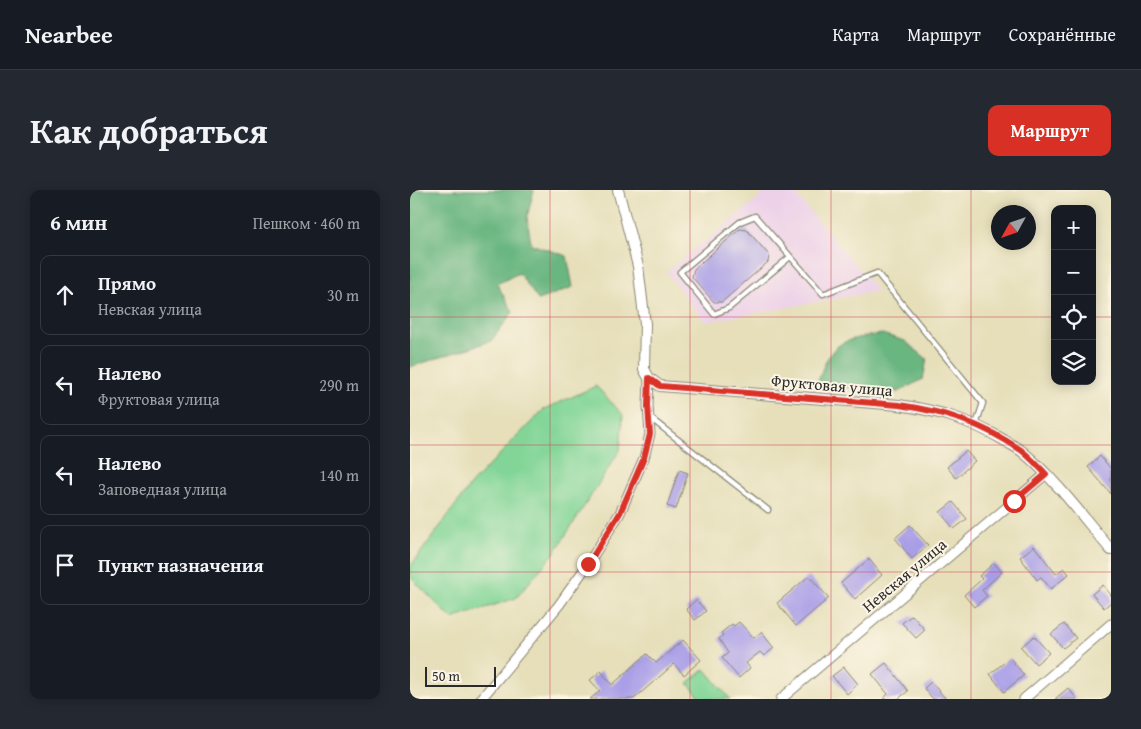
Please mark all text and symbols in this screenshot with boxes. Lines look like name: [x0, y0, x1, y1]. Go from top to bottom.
text: Nearbee: [25, 17, 113, 52]
text: Карта: [833, 21, 879, 48]
text: Маршрут: [907, 21, 981, 48]
text: Сохранённые: [1009, 21, 1116, 48]
text: Как добраться: [30, 105, 268, 156]
button: Маршрут: [988, 105, 1111, 156]
north arrow: [991, 205, 1036, 250]
map controls: [1051, 205, 1096, 385]
button: +: [1051, 205, 1096, 250]
text: 6 мин: [50, 207, 107, 238]
text: Пешком · 460 m: [253, 211, 360, 235]
button: −: [1051, 250, 1096, 295]
text: Прямо: [98, 269, 156, 297]
icon: ahead: [51, 281, 79, 309]
text: 30 m: [327, 283, 359, 307]
button: locate: [1051, 295, 1096, 340]
text: Невская улица: [98, 297, 202, 321]
button: layers: [1051, 340, 1096, 385]
text: Налево: [98, 359, 161, 387]
street label: Фруктовая улица: [770, 368, 894, 402]
icon: left: [51, 371, 79, 399]
text: 290 m: [319, 373, 359, 397]
text: Фруктовая улица: [98, 387, 220, 411]
text: Налево: [98, 449, 161, 477]
icon: left: [51, 461, 79, 489]
text: 140 m: [319, 463, 359, 487]
text: Заповедная улица: [98, 477, 227, 501]
route start: [1003, 490, 1026, 513]
street label: Невская улица: [857, 532, 952, 618]
icon: arrive: [51, 551, 79, 579]
text: Пункт назначения: [98, 551, 264, 579]
route end: [577, 553, 600, 576]
scale bar: [425, 664, 496, 687]
text: 50 m: [432, 666, 460, 686]

